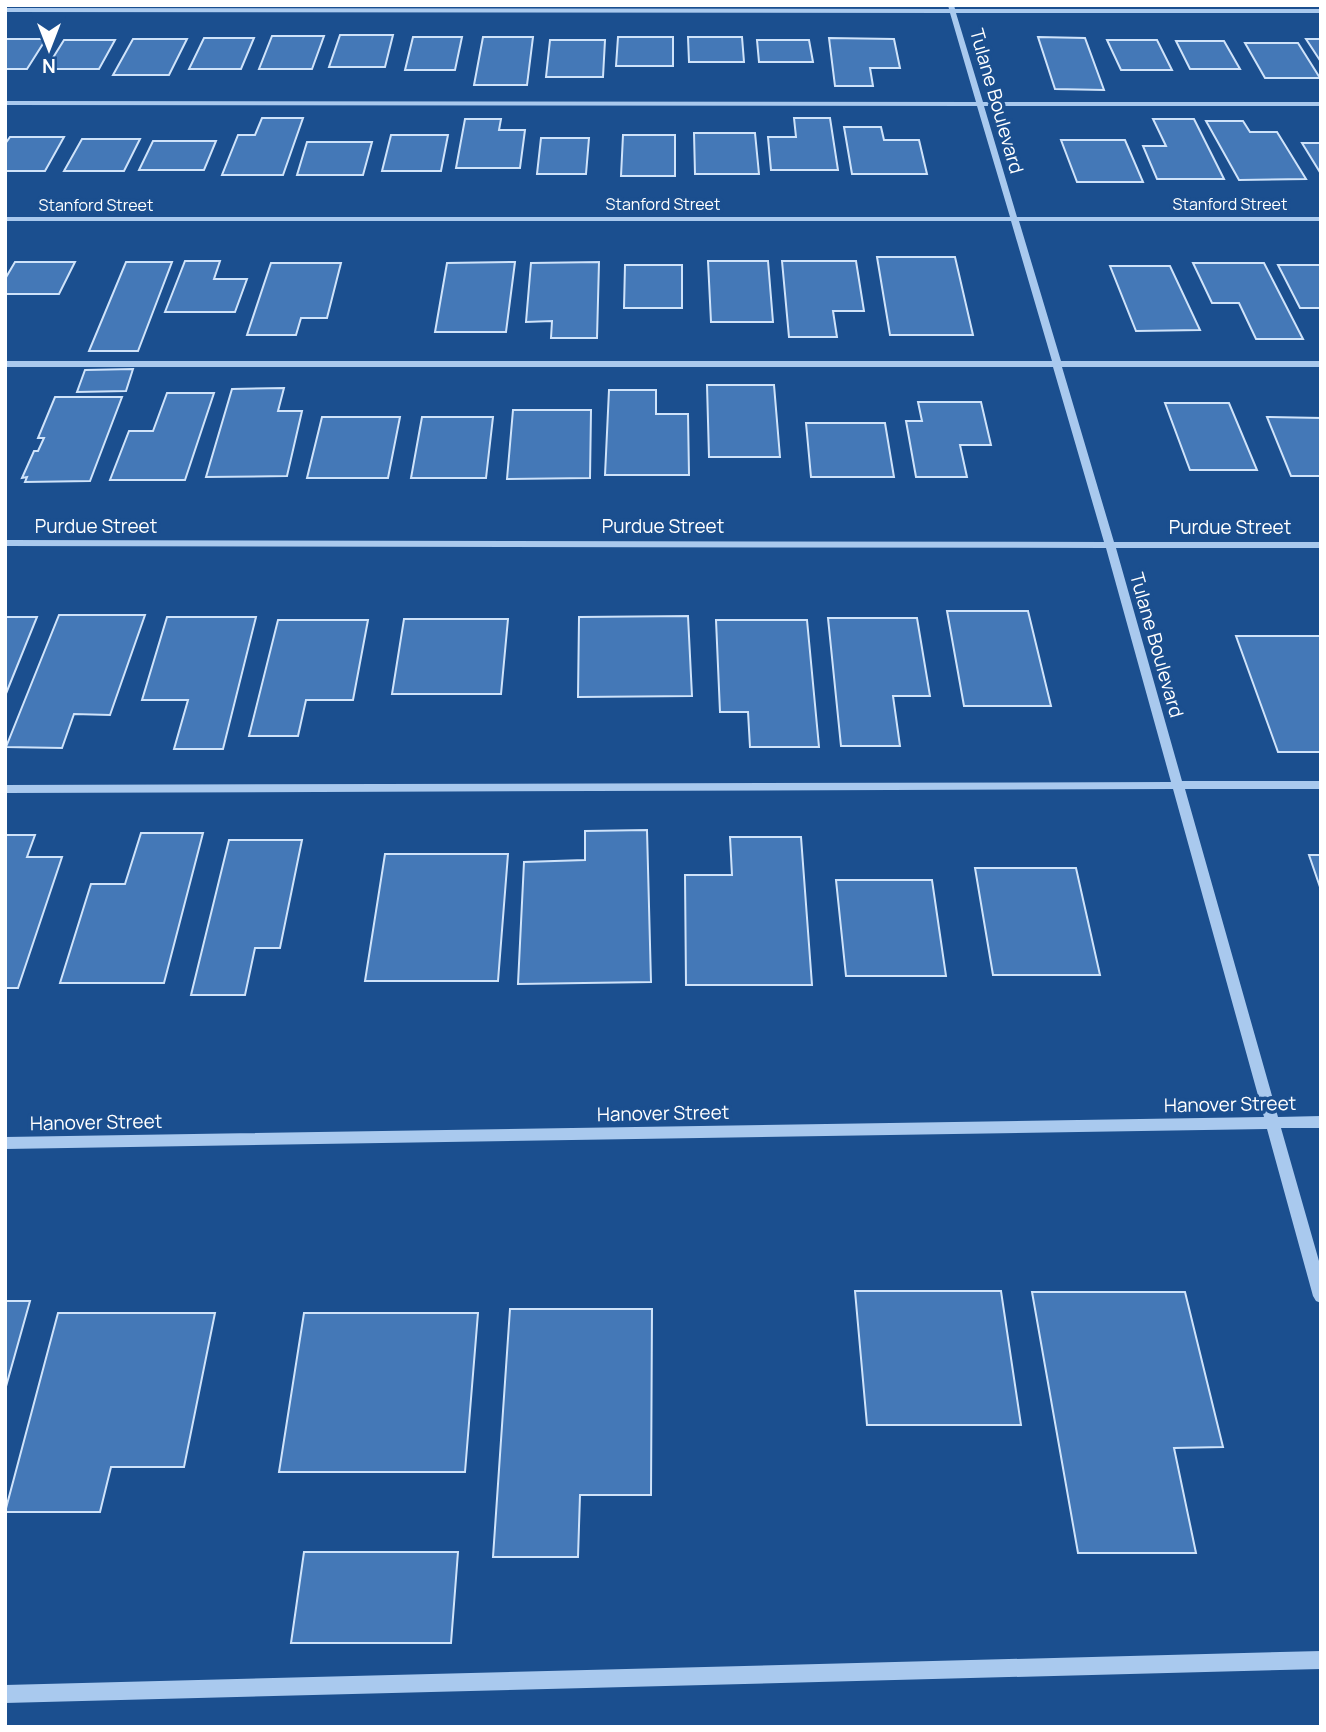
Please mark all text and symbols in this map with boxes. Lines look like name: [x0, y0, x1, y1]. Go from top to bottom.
north arrow: [14, 14, 84, 84]
street label: Tulane Boulevard: [964, 25, 1030, 177]
text: N: [42, 53, 56, 79]
street label: Stanford Street: [606, 193, 720, 215]
street label: Stanford Street: [1173, 193, 1287, 215]
street label: Stanford Street: [39, 194, 153, 216]
street label: Purdue Street: [35, 513, 157, 539]
street label: Purdue Street: [602, 513, 724, 539]
street label: Purdue Street: [1169, 514, 1291, 540]
street label: Tulane Boulevard: [1124, 569, 1190, 721]
street label: Hanover Street: [1164, 1090, 1296, 1118]
street label: Hanover Street: [597, 1099, 729, 1127]
street label: Hanover Street: [30, 1108, 162, 1136]

